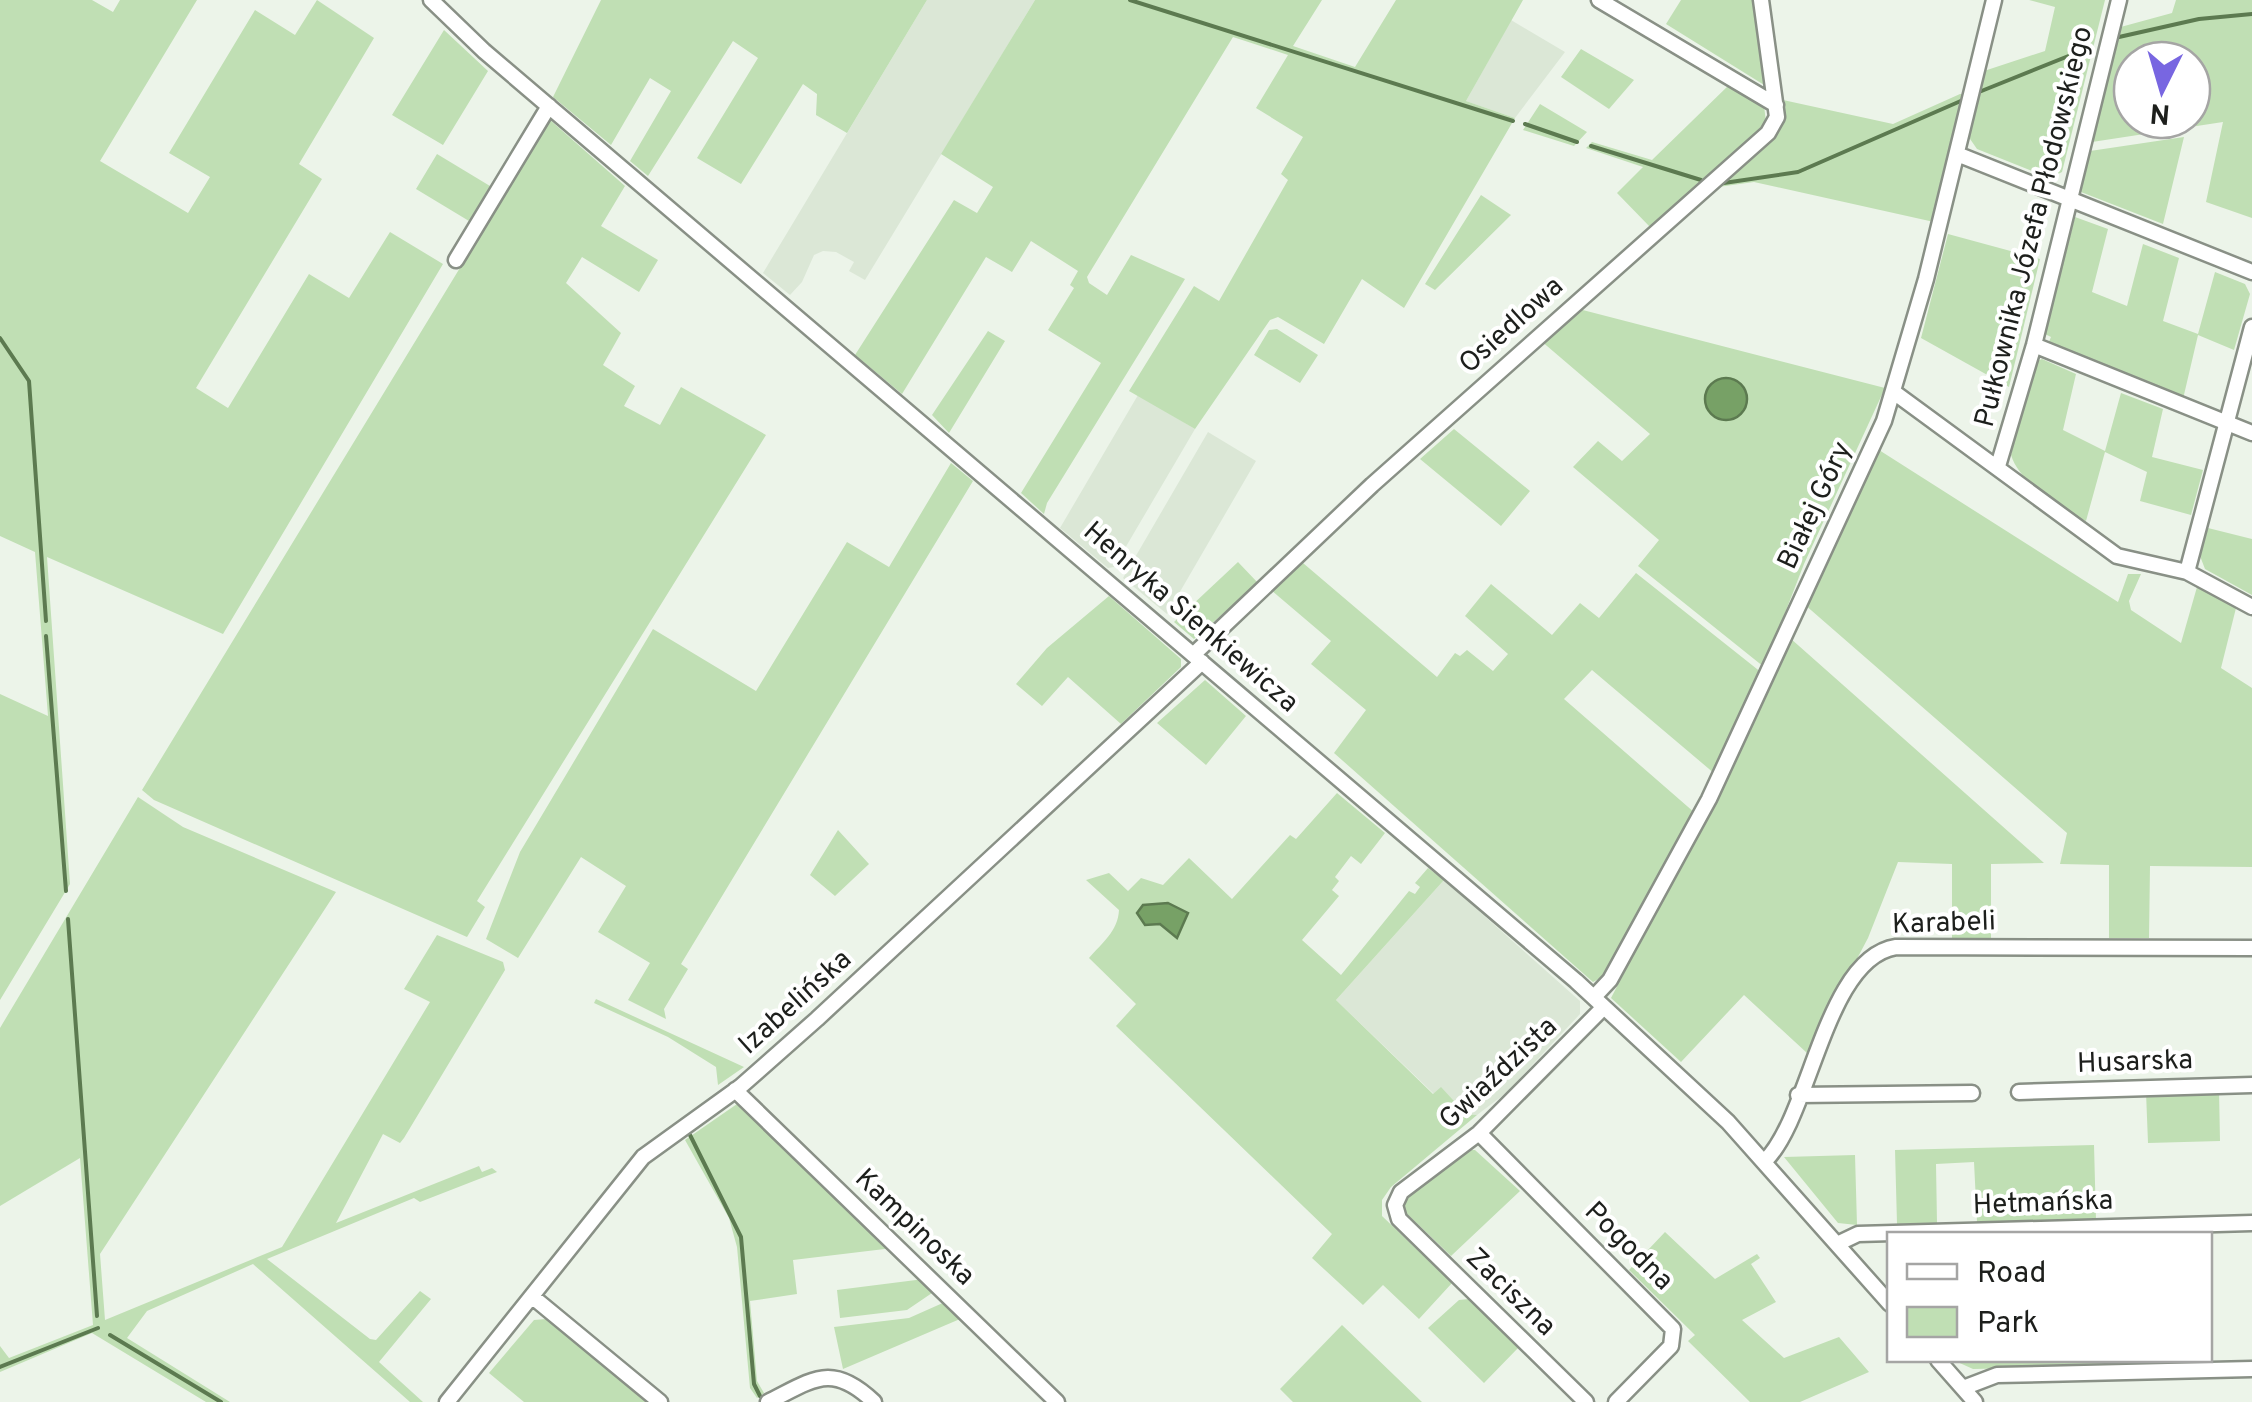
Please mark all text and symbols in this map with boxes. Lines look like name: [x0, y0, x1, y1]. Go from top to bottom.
street label: Pułkownika Józefa Płodowskiego: [1968, 23, 2102, 431]
north arrow: [2112, 40, 2212, 140]
text: N: [2148, 93, 2172, 131]
street label: Osiedlowa: [1452, 270, 1572, 382]
street label: Białej Góry: [1771, 436, 1861, 576]
street label: Henryka Sienkiewicza: [1075, 515, 1305, 721]
street label: Karabeli: [1891, 904, 1997, 944]
street label: Izabelińska: [732, 943, 860, 1063]
street label: Gwiaździsta: [1432, 1010, 1566, 1138]
street label: Husarska: [2076, 1043, 2194, 1083]
street label: Kampinoska: [846, 1162, 982, 1294]
street label: Hetmańska: [1972, 1184, 2114, 1224]
street label: Pogodna: [1576, 1195, 1680, 1299]
legend: [1887, 1232, 2212, 1362]
street label: Zaciszna: [1457, 1241, 1563, 1345]
text: Road: [1977, 1256, 2046, 1293]
text: Park: [1977, 1306, 2039, 1343]

